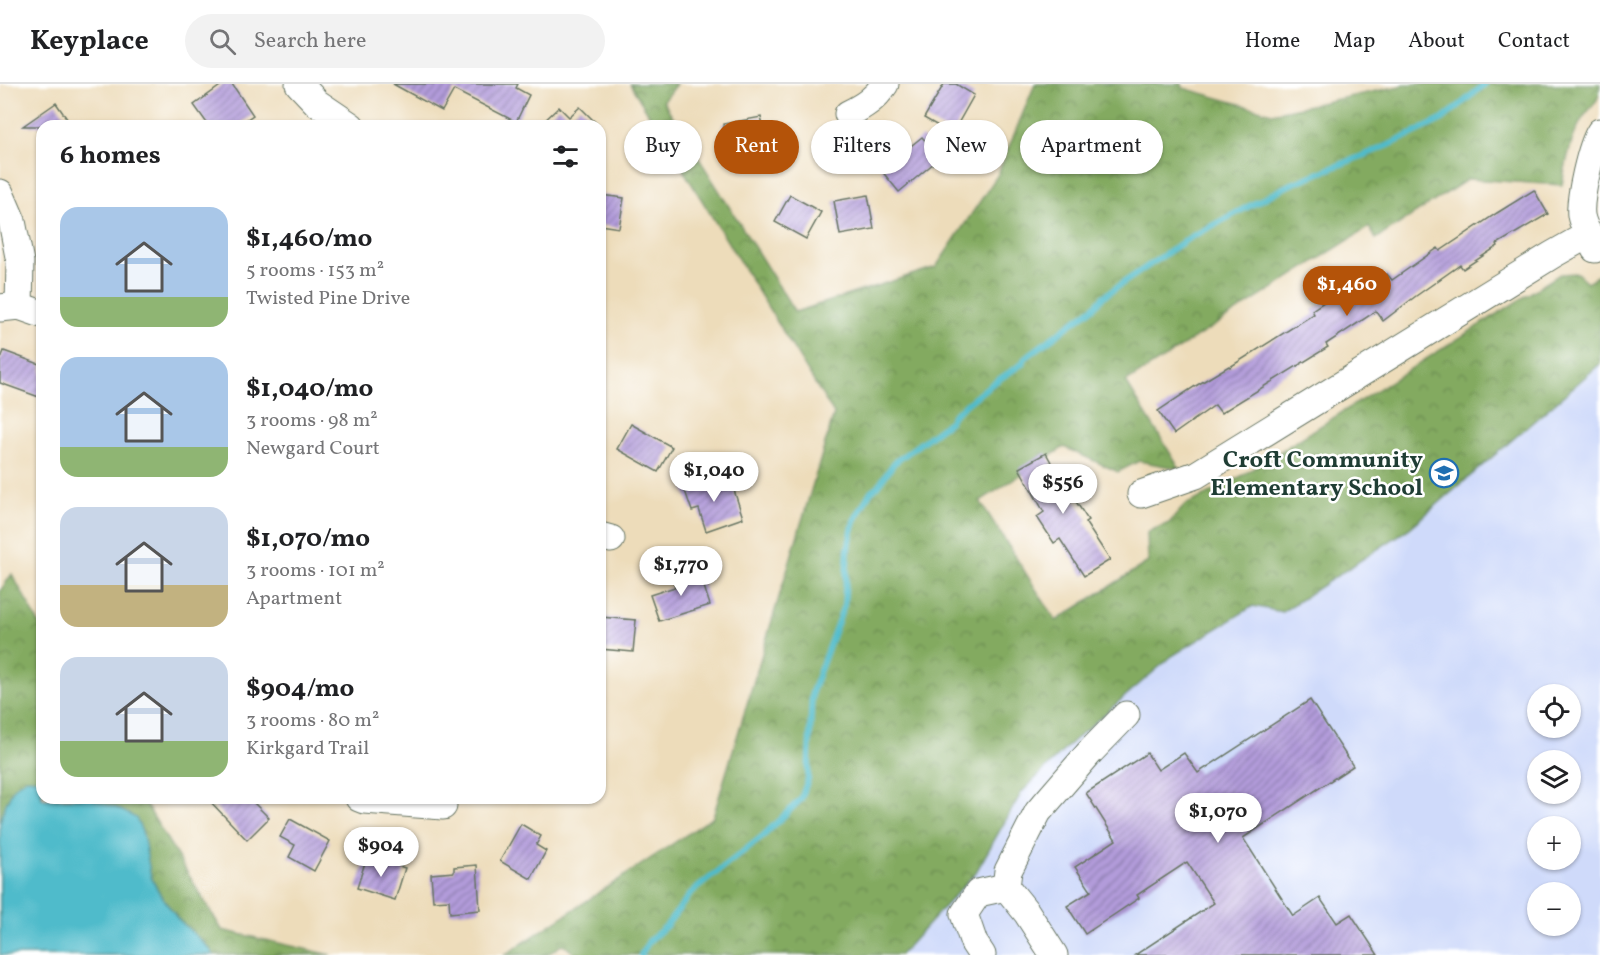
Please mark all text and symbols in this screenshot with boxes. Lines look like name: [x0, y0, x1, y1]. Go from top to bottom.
search box: [185, 14, 605, 68]
text: Keyplace: [30, 22, 149, 61]
icon: search: [206, 25, 239, 58]
text: Search here: [254, 26, 366, 57]
text: Home: [1245, 27, 1300, 56]
text: Map: [1333, 27, 1375, 56]
text: About: [1408, 27, 1465, 56]
text: Contact: [1498, 27, 1570, 56]
chip: Buy: [624, 120, 702, 174]
chip: Rent: [714, 120, 799, 174]
chip: Filters: [811, 120, 912, 174]
chip: New: [924, 120, 1008, 174]
chip: Apartment: [1020, 120, 1163, 174]
text: 6 homes: [60, 138, 161, 174]
icon: filters: [549, 140, 582, 173]
text: $1,460/mo: [246, 221, 372, 257]
icon: home: [108, 231, 180, 303]
text: 5 rooms · 153 m²: [246, 257, 384, 285]
pin: $1,460: [1298, 266, 1396, 317]
text: $1,460: [1317, 271, 1377, 299]
text: Twisted Pine Drive: [246, 285, 410, 313]
text: $1,040/mo: [246, 371, 373, 407]
icon: home: [108, 381, 180, 453]
text: 3 rooms · 98 m²: [246, 407, 378, 435]
text: Newgard Court: [246, 435, 380, 463]
place label: Croft Community Elementary School: [1210, 444, 1424, 506]
pin: $1,040: [665, 452, 763, 503]
text: $1,040: [684, 457, 745, 485]
school or university icon: Croft Community Elementary School: [1428, 457, 1460, 489]
pin: $556: [1027, 464, 1099, 515]
text: $556: [1042, 469, 1084, 497]
text: $1,070/mo: [246, 521, 370, 557]
icon: home: [108, 531, 180, 603]
pin: $1,770: [632, 546, 730, 597]
text: $1,770: [653, 551, 709, 579]
text: 3 rooms · 101 m²: [246, 557, 385, 585]
text: Apartment: [246, 585, 342, 613]
text: $904/mo: [246, 671, 354, 707]
icon: home: [108, 681, 180, 753]
map controls: [1527, 684, 1581, 936]
button: locate: [1527, 684, 1581, 738]
text: 3 rooms · 80 m²: [246, 707, 379, 735]
text: Kirkgard Trail: [246, 735, 369, 763]
button: layers: [1527, 750, 1581, 804]
pin: $1,070: [1169, 793, 1267, 844]
text: $1,070: [1189, 798, 1247, 826]
button: +: [1527, 816, 1581, 870]
pin: $904: [345, 827, 417, 878]
text: $904: [358, 832, 404, 860]
button: −: [1527, 882, 1581, 936]

